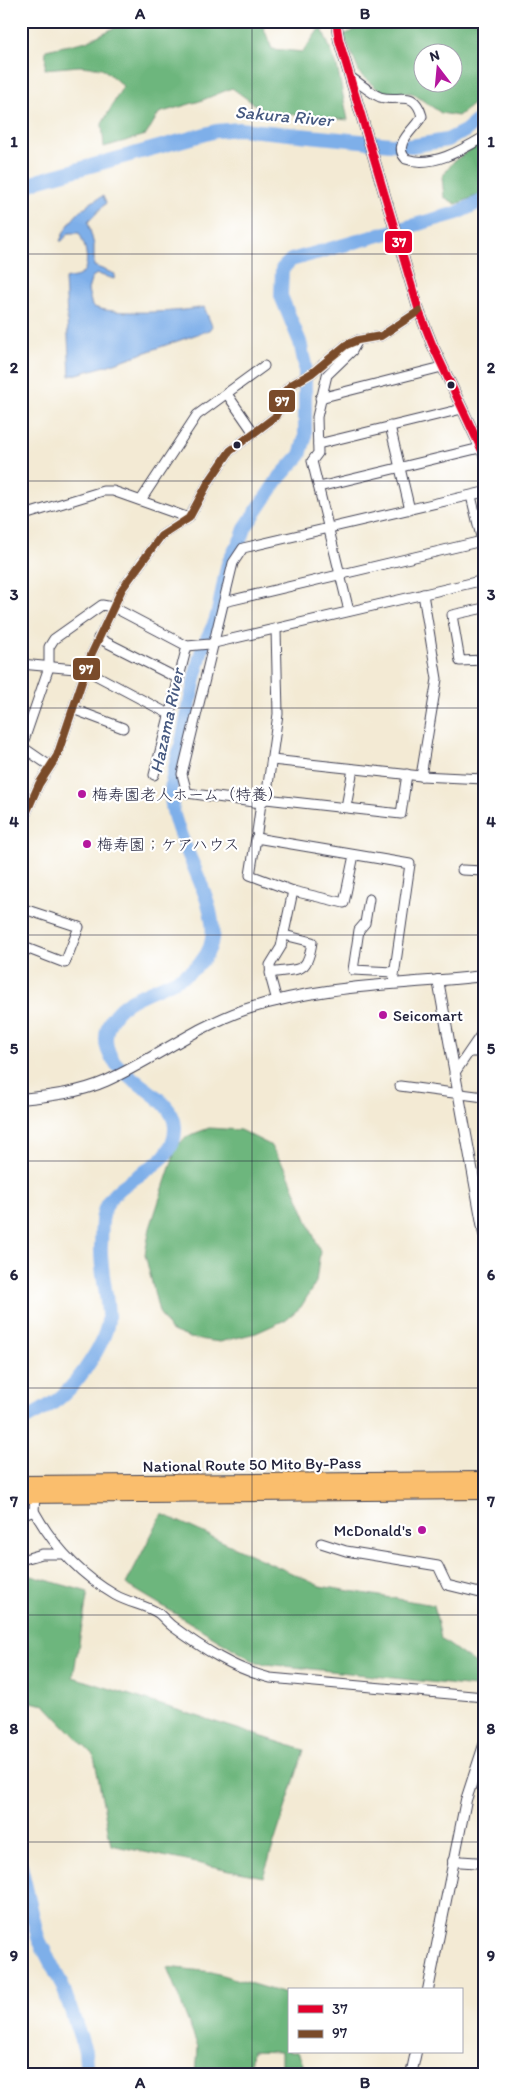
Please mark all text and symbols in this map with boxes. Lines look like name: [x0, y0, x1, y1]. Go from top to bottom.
text: A: [134, 4, 146, 23]
text: B: [360, 4, 371, 23]
north arrow: [412, 42, 462, 92]
text: N: [428, 47, 441, 65]
water label: Sakura River: [234, 101, 336, 131]
text: 1: [10, 132, 18, 151]
text: 1: [487, 132, 495, 151]
line badge: 37: [384, 230, 413, 254]
text: 37: [392, 234, 406, 251]
text: 2: [10, 358, 19, 377]
text: 2: [487, 358, 496, 377]
unlabelled marker: [446, 380, 456, 390]
line badge: 97: [268, 389, 296, 413]
text: 97: [275, 393, 289, 410]
unlabelled marker: [232, 440, 242, 450]
text: 3: [10, 585, 19, 604]
text: 3: [487, 585, 496, 604]
line badge: 97: [72, 657, 101, 681]
text: 97: [79, 661, 93, 678]
water label: Hazama River: [145, 665, 189, 775]
place label: 梅寿園老人ホーム（特養）: [92, 785, 283, 804]
marker: 梅寿園老人ホーム（特養）: [76, 788, 88, 800]
text: 4: [9, 812, 19, 831]
text: 4: [486, 812, 496, 831]
place label: 梅寿園；ケアハウス: [97, 835, 239, 854]
marker: 梅寿園；ケアハウス: [81, 838, 93, 850]
place label: Seicomart: [393, 1006, 463, 1025]
marker: Seicomart: [377, 1009, 389, 1021]
text: 5: [10, 1039, 19, 1058]
text: 5: [487, 1039, 496, 1058]
text: 6: [10, 1265, 19, 1284]
text: 6: [487, 1265, 496, 1284]
street label: National Route 50 Mito By-Pass: [143, 1453, 361, 1476]
text: 7: [9, 1492, 18, 1511]
text: 7: [486, 1492, 495, 1511]
place label: McDonald's: [334, 1521, 412, 1540]
marker: McDonald's: [416, 1524, 428, 1536]
text: 8: [10, 1719, 19, 1738]
text: 8: [487, 1719, 496, 1738]
text: 9: [10, 1946, 18, 1965]
text: 9: [487, 1946, 495, 1965]
legend: [288, 1988, 462, 2054]
text: 37: [332, 2000, 348, 2018]
text: 97: [332, 2024, 348, 2042]
text: A: [134, 2073, 146, 2092]
text: B: [360, 2073, 371, 2092]

